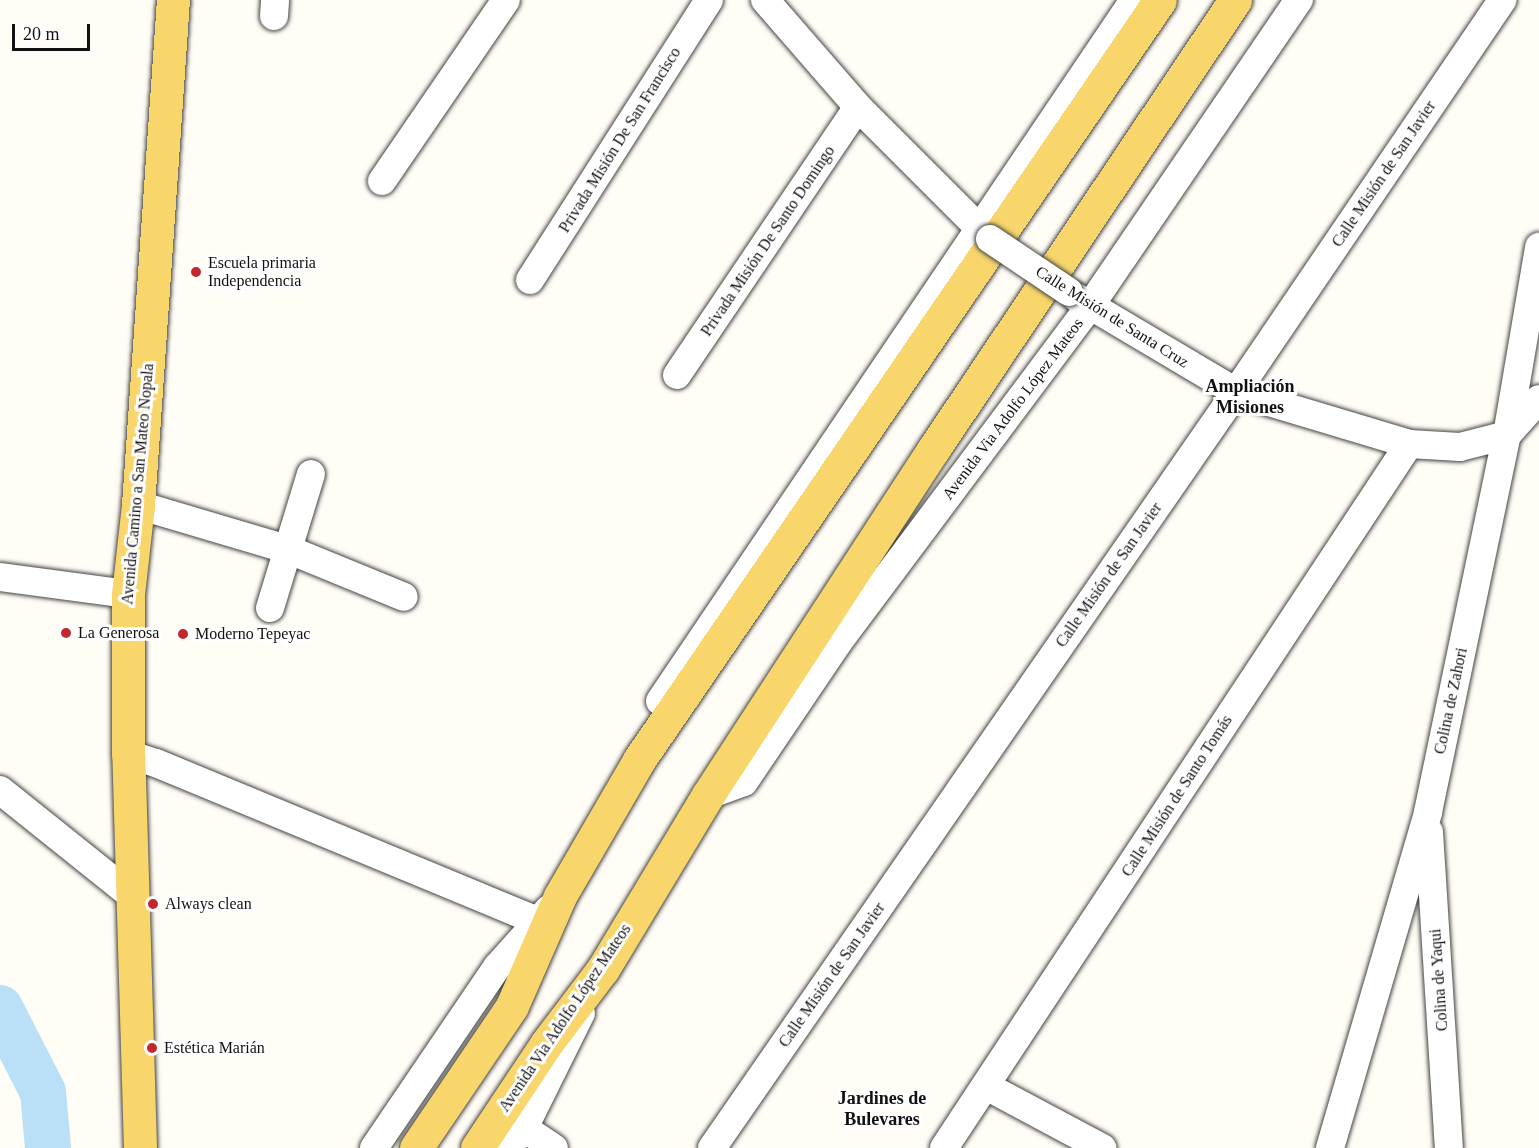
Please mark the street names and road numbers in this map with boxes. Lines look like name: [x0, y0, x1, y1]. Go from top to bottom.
street label: Privada Misión De San Francisco: [555, 44, 685, 236]
street label: Calle Misión de San Javier: [1328, 97, 1440, 251]
street label: Privada Misión De Santo Domingo: [697, 142, 839, 340]
street label: Calle Misión de Santa Cruz: [1032, 262, 1192, 372]
street label: Avenida Via Adolfo López Mateos: [938, 314, 1088, 504]
street label: Avenida Camino a San Mateo Nopala: [118, 363, 158, 605]
street label: Calle Misión de San Javier: [1052, 499, 1166, 651]
street label: Colina de Zahori: [1430, 646, 1472, 756]
street label: Calle Misión de Santo Tomás: [1117, 711, 1237, 881]
street label: Calle Misión de San Javier: [775, 899, 889, 1051]
street label: Avenida Via Adolfo López Mateos: [495, 920, 635, 1116]
street label: Colina de Yaqui: [1426, 928, 1452, 1032]

